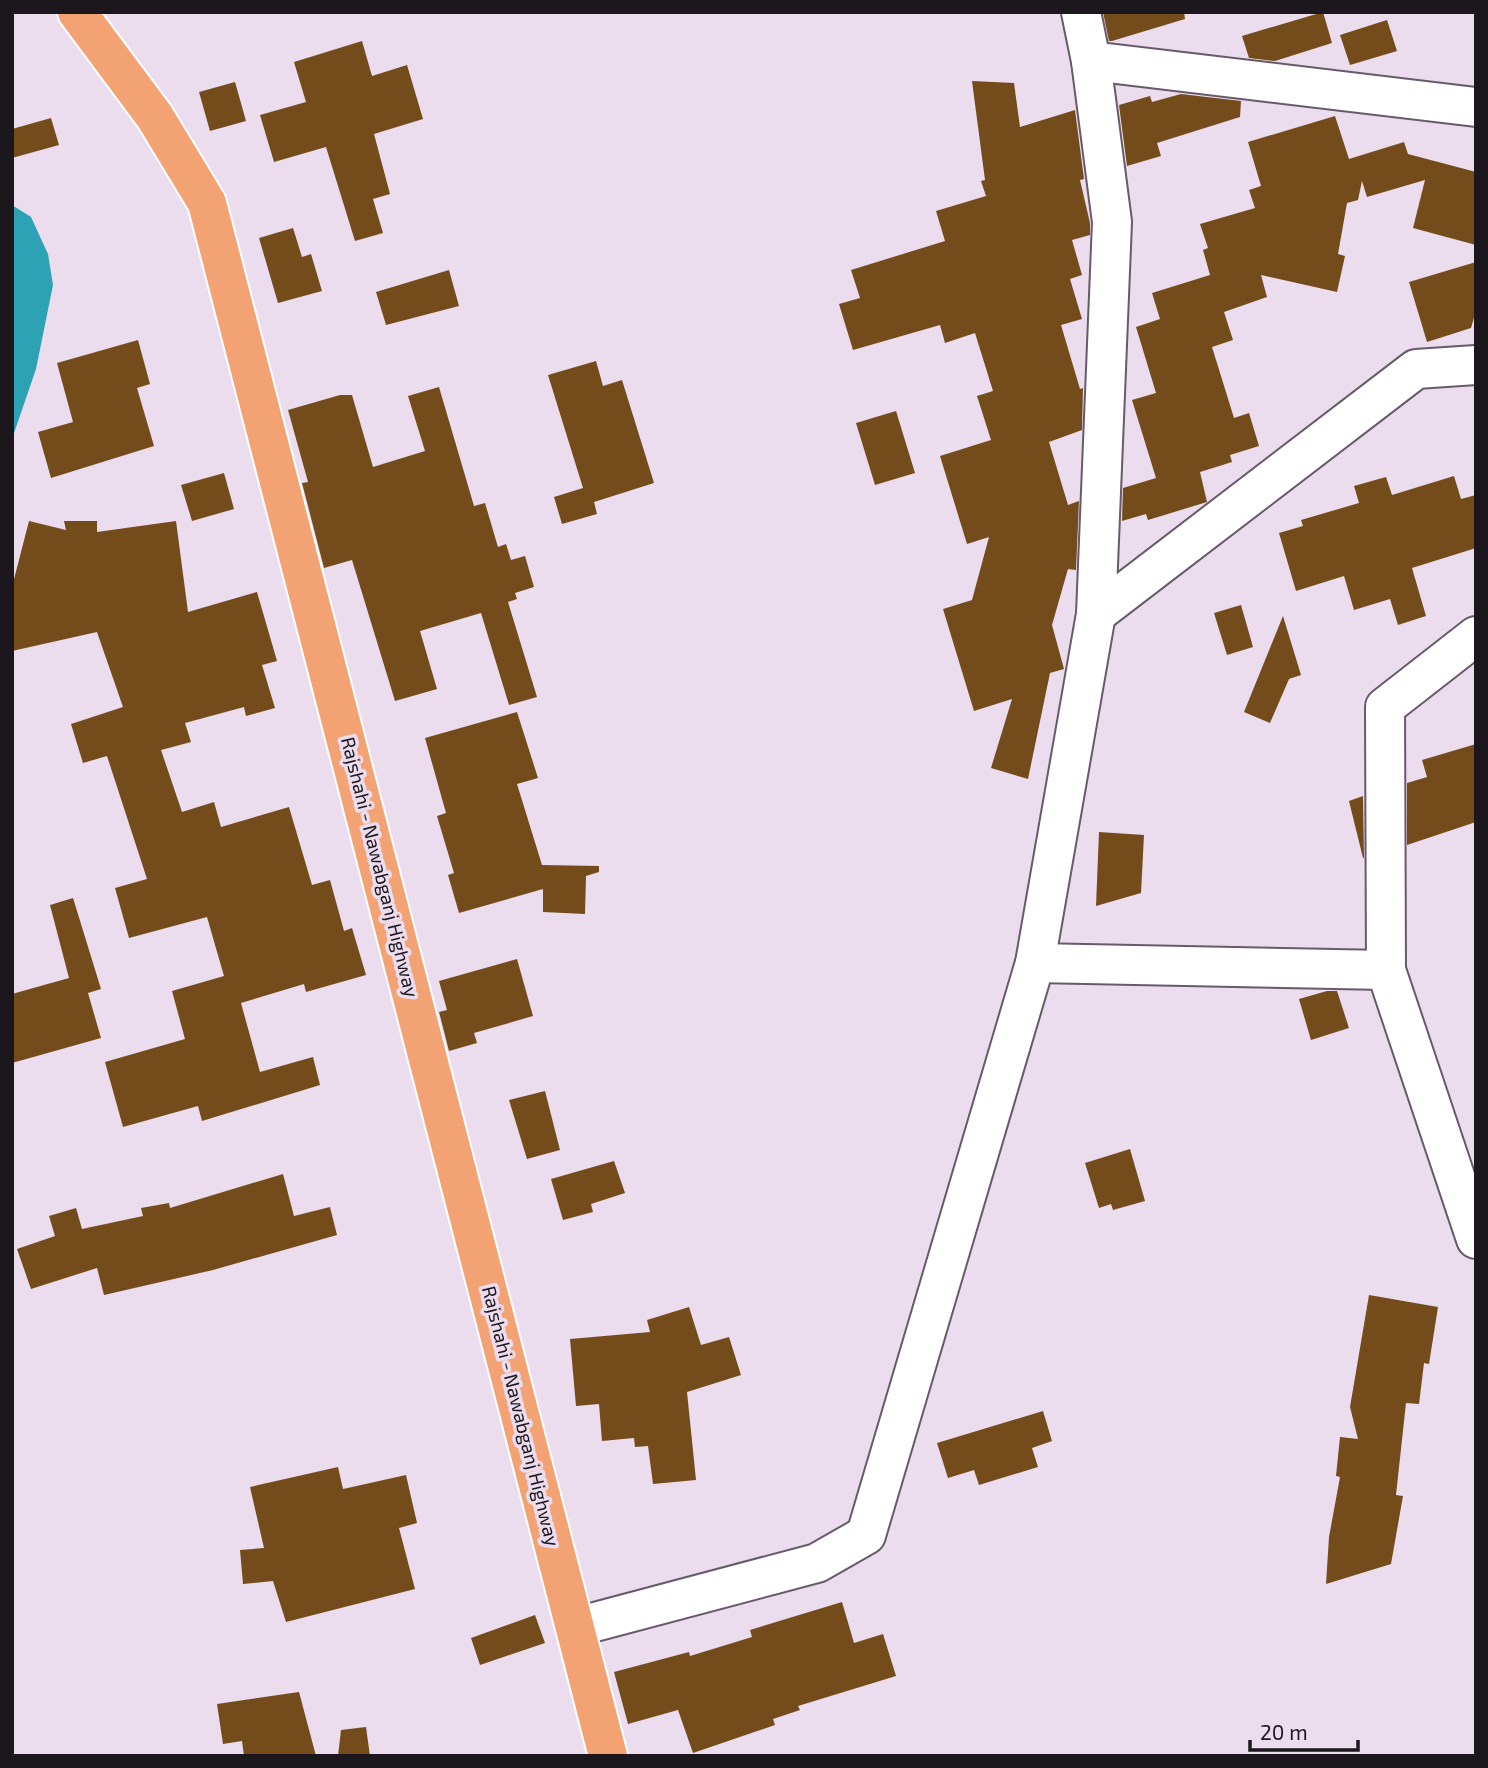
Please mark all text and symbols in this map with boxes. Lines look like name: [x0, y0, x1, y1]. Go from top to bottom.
street label: Rajshahi - Nawabganj Highway: [337, 734, 424, 999]
street label: Rajshahi - Nawabganj Highway: [478, 1283, 565, 1548]
scale bar: [1250, 1708, 1358, 1752]
text: 20 m: [1260, 1719, 1308, 1744]

